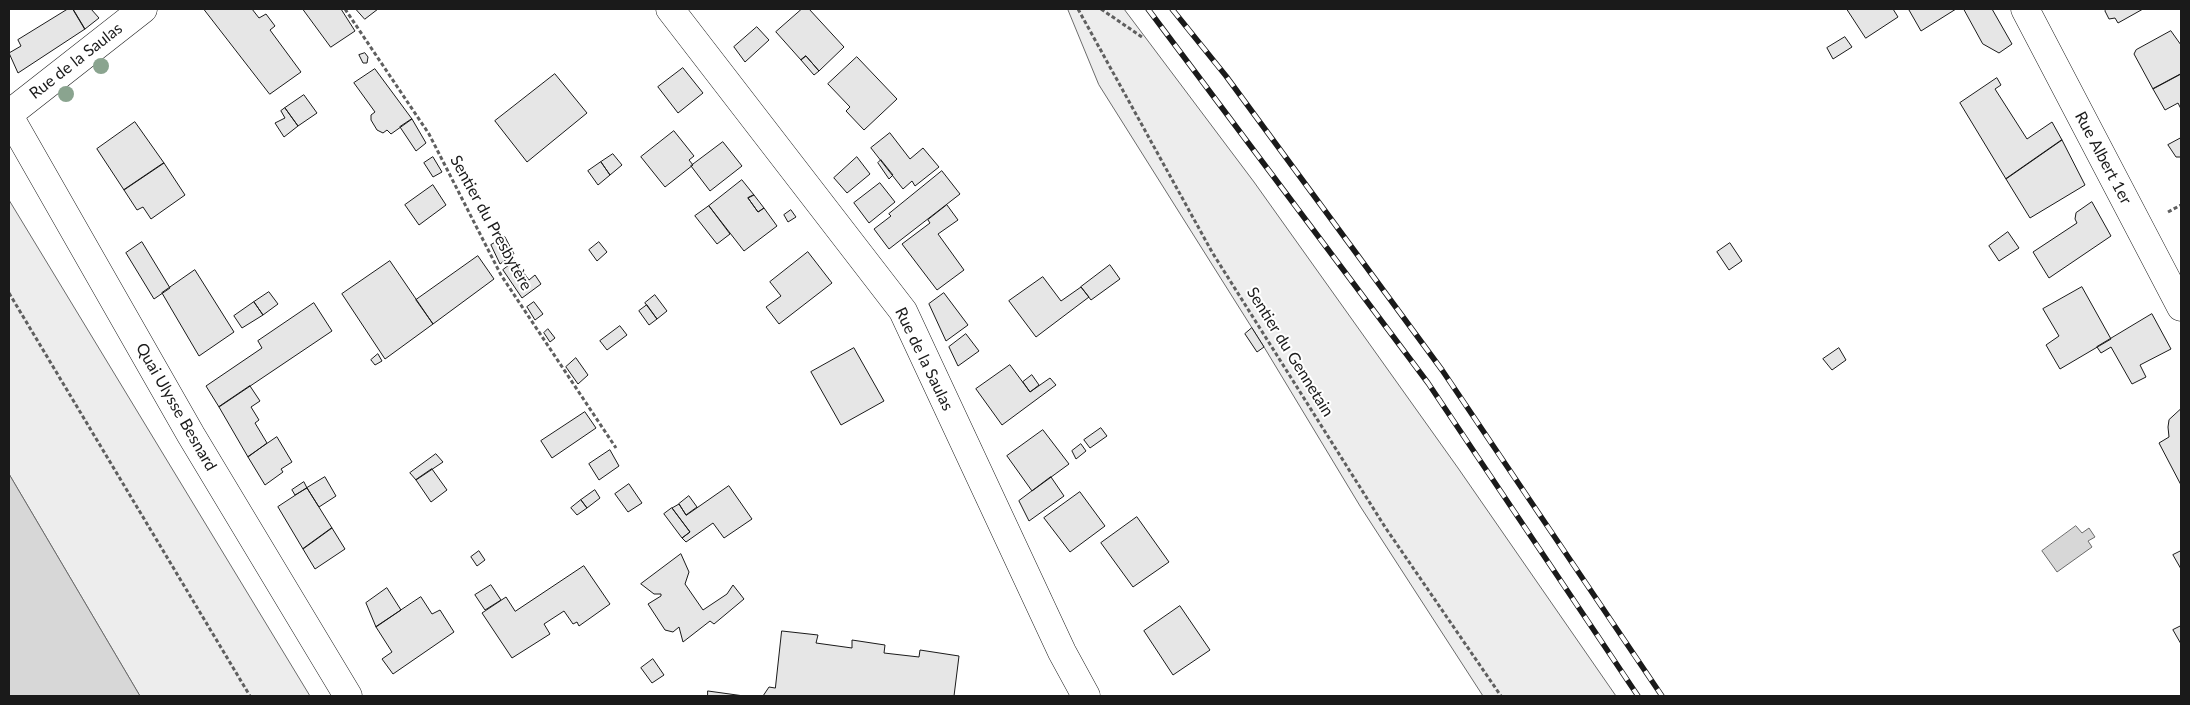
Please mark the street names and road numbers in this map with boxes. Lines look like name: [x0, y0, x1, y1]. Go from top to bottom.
street label: Rue de la Saulas: [26, 19, 126, 103]
street label: Rue Albert 1er: [2070, 108, 2136, 208]
street label: Sentier du Presbytère: [446, 152, 536, 294]
street label: Sentier du Gennetain: [1242, 284, 1338, 420]
street label: Rue de la Saulas: [891, 304, 957, 414]
street label: Quai Ulysse Besnard: [132, 340, 220, 474]

